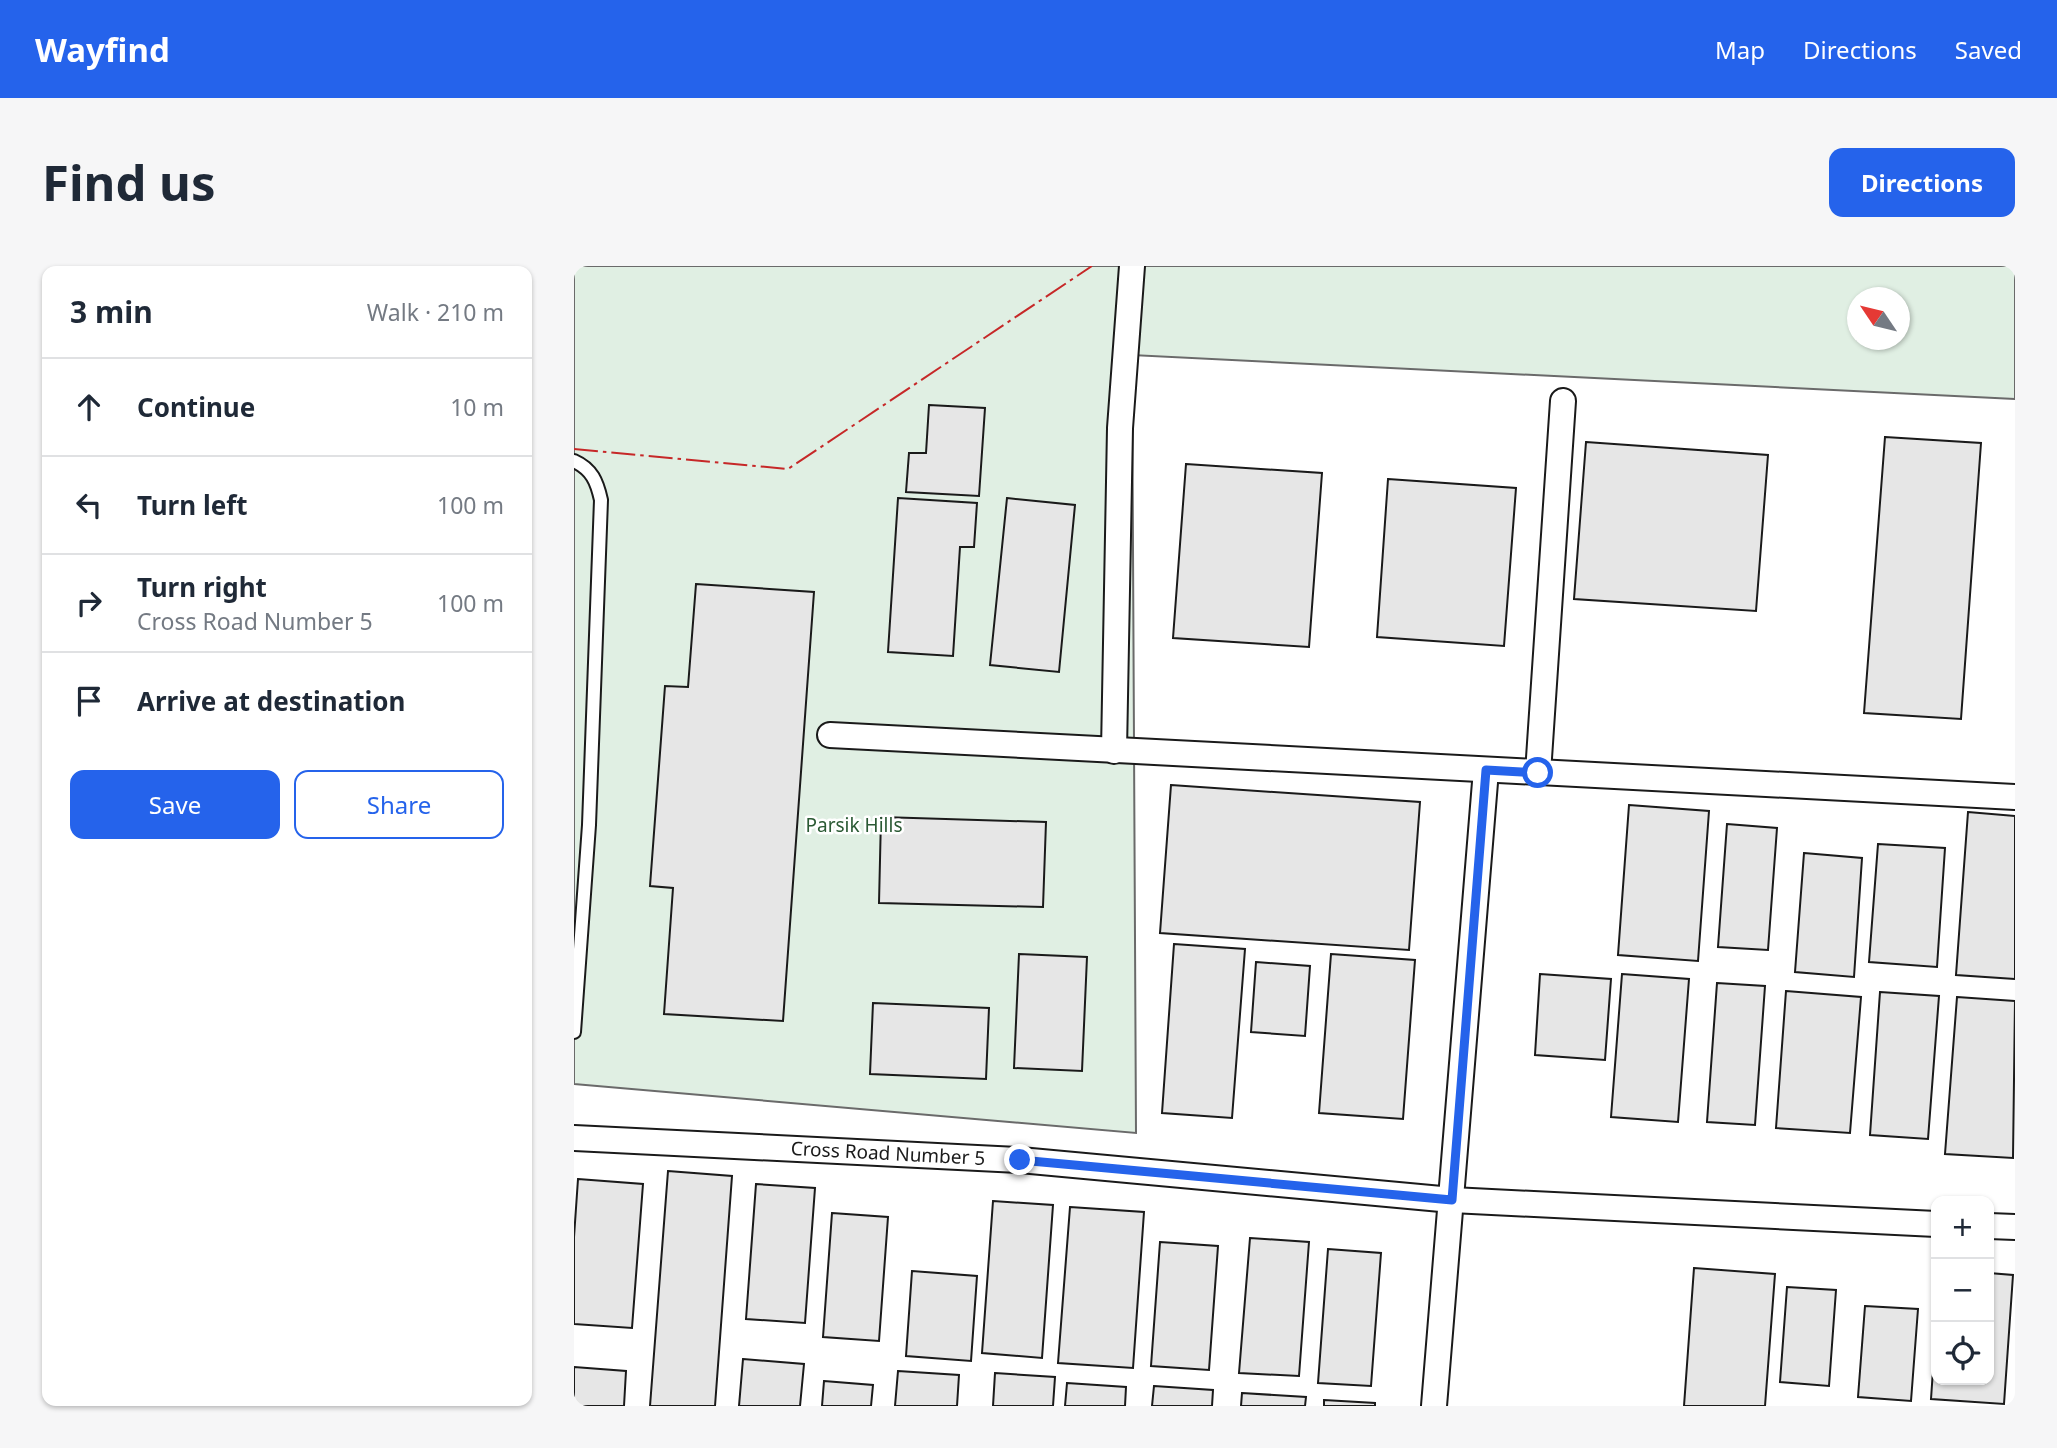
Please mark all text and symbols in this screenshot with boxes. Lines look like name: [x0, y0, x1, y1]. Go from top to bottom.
text: Wayfind: [35, 27, 170, 72]
text: Map: [1715, 33, 1765, 66]
text: Directions: [1803, 33, 1917, 66]
text: Saved: [1955, 33, 2022, 66]
button: Directions: [1829, 148, 2015, 217]
text: Find us: [42, 149, 216, 215]
north arrow: [1847, 287, 1910, 350]
text: 3 min: [70, 291, 153, 332]
text: Walk · 210 m: [367, 296, 504, 328]
icon: ahead: [70, 388, 108, 426]
text: Continue: [137, 389, 255, 425]
text: 10 m: [450, 391, 504, 423]
icon: left: [70, 486, 108, 524]
text: Turn left: [137, 487, 248, 523]
text: 100 m: [437, 489, 504, 521]
text: Turn right: [137, 569, 267, 605]
icon: right: [70, 584, 108, 622]
text: 100 m: [437, 587, 504, 619]
text: Cross Road Number 5: [137, 605, 373, 637]
icon: arrive: [70, 682, 108, 720]
text: Arrive at destination: [137, 683, 406, 719]
route start: [1522, 757, 1553, 788]
button: Save: [70, 770, 280, 839]
button: Share: [294, 770, 504, 839]
park label: Parsik Hills: [806, 812, 902, 838]
street label: Cross Road Number 5: [790, 1135, 986, 1171]
route end: [1004, 1144, 1035, 1175]
map controls: [1931, 1196, 1994, 1385]
button: +: [1931, 1196, 1994, 1259]
button: −: [1931, 1259, 1994, 1322]
button: locate: [1931, 1322, 1994, 1385]

